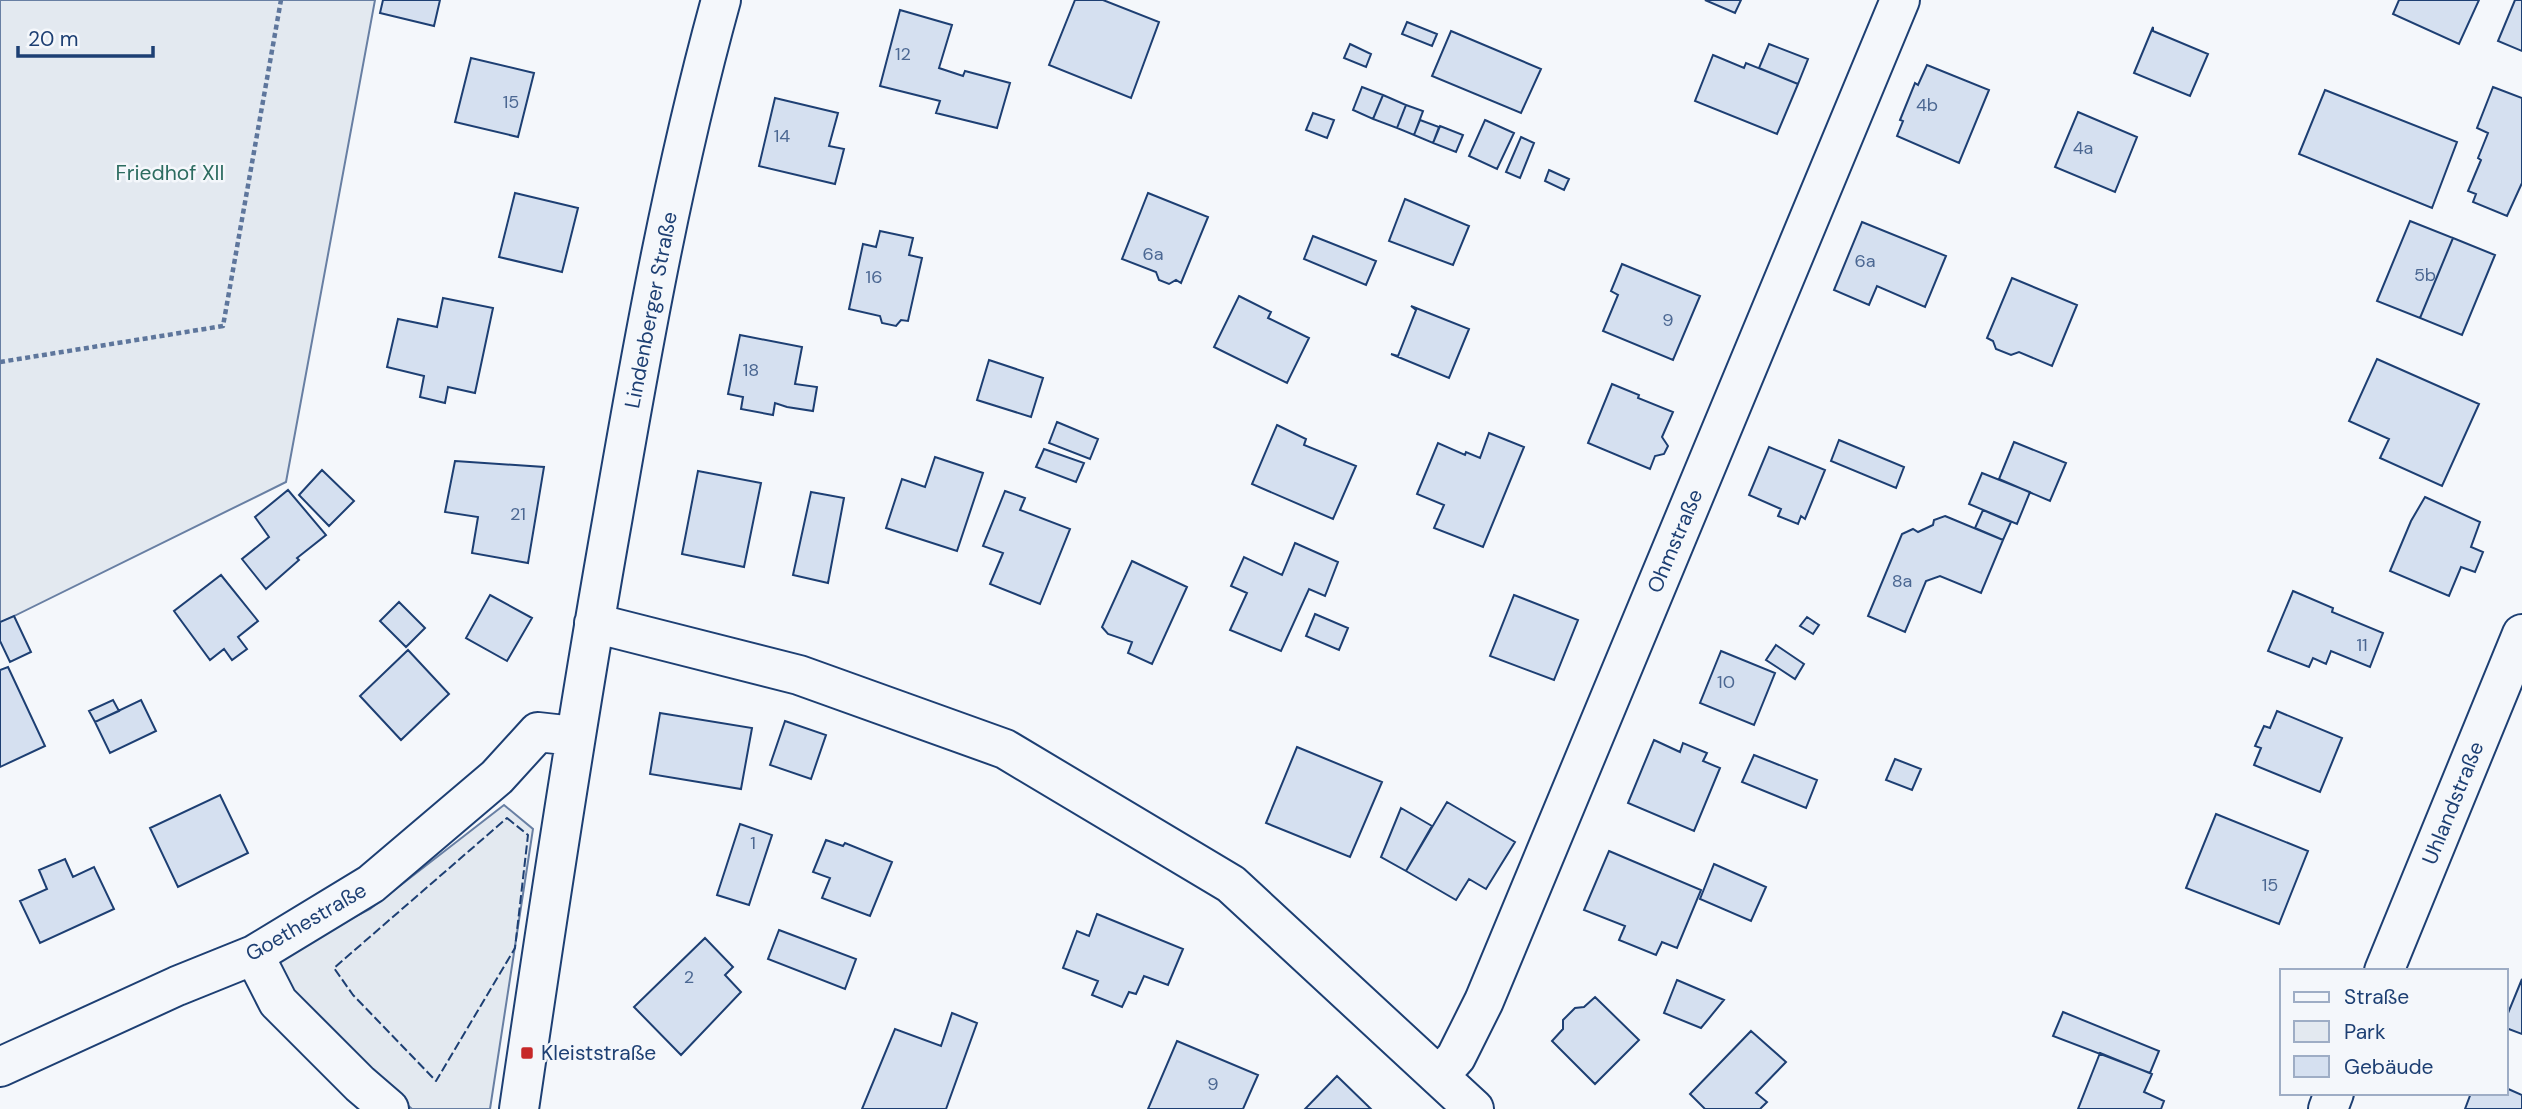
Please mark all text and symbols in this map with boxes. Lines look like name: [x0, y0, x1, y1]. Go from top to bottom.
scale bar: [18, 14, 152, 58]
text: 20 m: [28, 25, 79, 53]
house number: 12: [895, 42, 911, 66]
house number: 15: [503, 90, 519, 114]
house number: 4b: [1916, 93, 1938, 117]
house number: 14: [774, 124, 790, 148]
house number: 4a: [2073, 136, 2093, 160]
park label: Friedhof XII: [116, 159, 224, 187]
street label: Lindenberger Straße: [618, 209, 684, 411]
house number: 6a: [1142, 242, 1164, 266]
house number: 6a: [1854, 249, 1876, 273]
house number: 5b: [2414, 263, 2436, 287]
house number: 16: [866, 265, 882, 289]
house number: 9: [1662, 308, 1674, 332]
house number: 18: [743, 358, 759, 382]
street label: Ohmstraße: [1641, 485, 1709, 597]
house number: 21: [510, 502, 526, 526]
house number: 8a: [1892, 569, 1912, 593]
house number: 11: [2356, 633, 2368, 657]
house number: 10: [1717, 670, 1735, 694]
street label: Uhlandstraße: [2416, 737, 2490, 869]
house number: 1: [750, 831, 756, 855]
house number: 15: [2262, 873, 2278, 897]
street label: Goethestraße: [240, 876, 372, 968]
house number: 2: [684, 965, 694, 989]
legend: [2280, 969, 2508, 1095]
text: Straße: [2344, 983, 2409, 1011]
text: Park: [2344, 1018, 2386, 1046]
place label: Kleiststraße: [541, 1039, 656, 1067]
marker: Kleiststraße: [519, 1045, 535, 1061]
text: Gebäude: [2344, 1053, 2434, 1081]
house number: 9: [1207, 1072, 1219, 1096]

